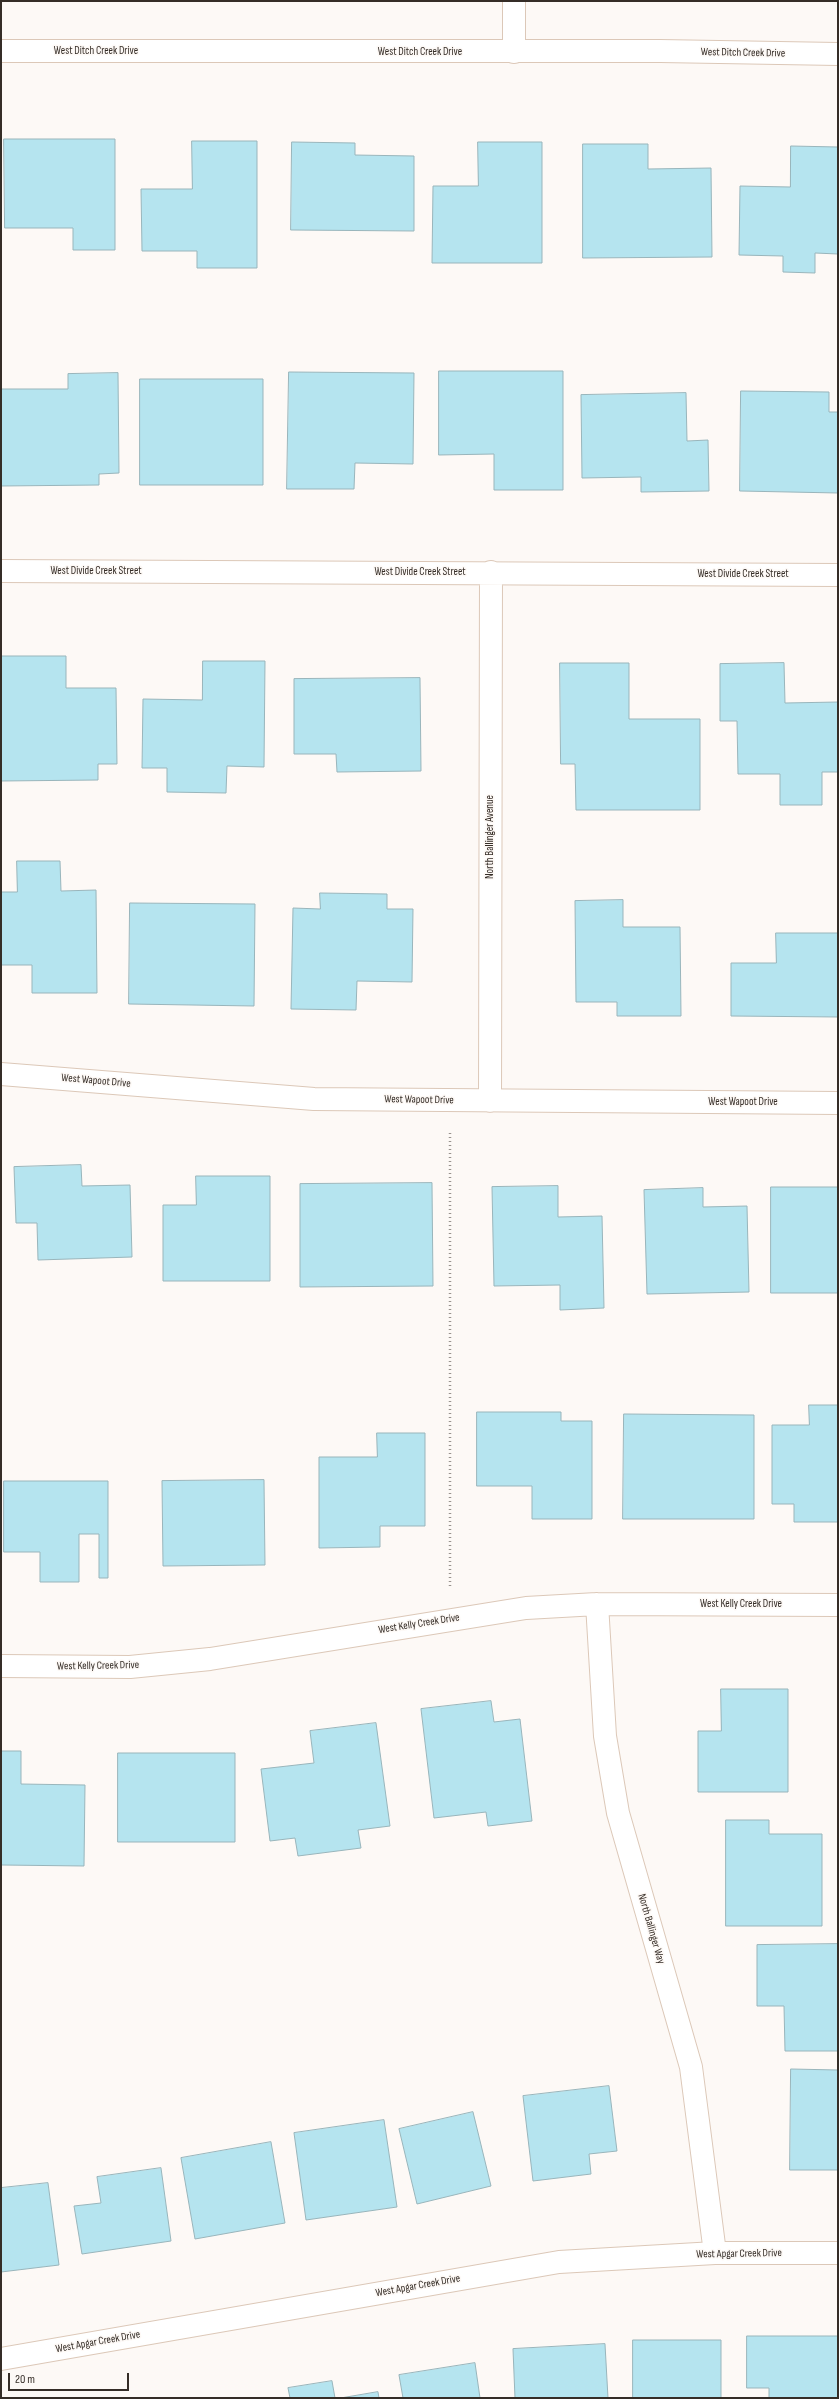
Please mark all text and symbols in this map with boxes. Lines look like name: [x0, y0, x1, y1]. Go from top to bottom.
street label: West Ditch Creek Drive: [54, 44, 138, 58]
street label: West Ditch Creek Drive: [378, 45, 462, 59]
street label: West Ditch Creek Drive: [701, 46, 785, 60]
street label: West Divide Creek Street: [50, 564, 142, 578]
street label: West Divide Creek Street: [374, 565, 466, 579]
street label: West Divide Creek Street: [697, 567, 789, 581]
street label: North Ballinger Avenue: [483, 795, 497, 879]
street label: West Wapoot Drive: [61, 1071, 131, 1091]
street label: West Wapoot Drive: [384, 1093, 454, 1107]
street label: West Wapoot Drive: [708, 1095, 778, 1109]
street label: West Kelly Creek Drive: [700, 1597, 782, 1611]
street label: West Kelly Creek Drive: [377, 1611, 461, 1637]
street label: West Kelly Creek Drive: [57, 1659, 139, 1673]
street label: North Ballinger Way: [635, 1892, 667, 1966]
street label: West Apgar Creek Drive: [696, 2247, 782, 2261]
street label: West Apgar Creek Drive: [375, 2272, 461, 2300]
street label: West Apgar Creek Drive: [55, 2328, 141, 2356]
scale bar: [10, 2365, 131, 2391]
text: 20 m: [15, 2372, 35, 2387]

